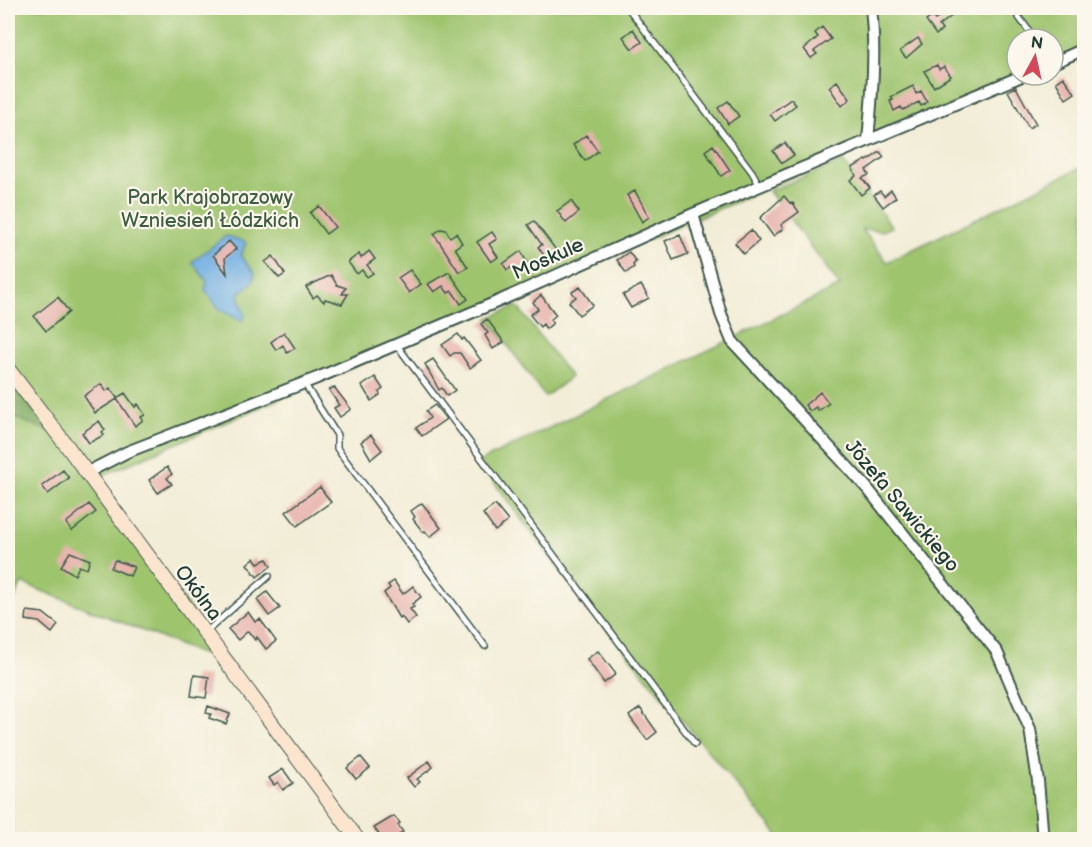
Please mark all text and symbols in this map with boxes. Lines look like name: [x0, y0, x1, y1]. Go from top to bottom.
north arrow: [1005, 27, 1065, 87]
text: N: [1030, 33, 1044, 54]
park label: Park Krajobrazowy Wzniesień Łódzkich: [121, 186, 299, 233]
street label: Moskule: [509, 233, 587, 285]
street label: Józefa Sawickiego: [840, 435, 964, 577]
street label: Okólna: [169, 561, 227, 625]

